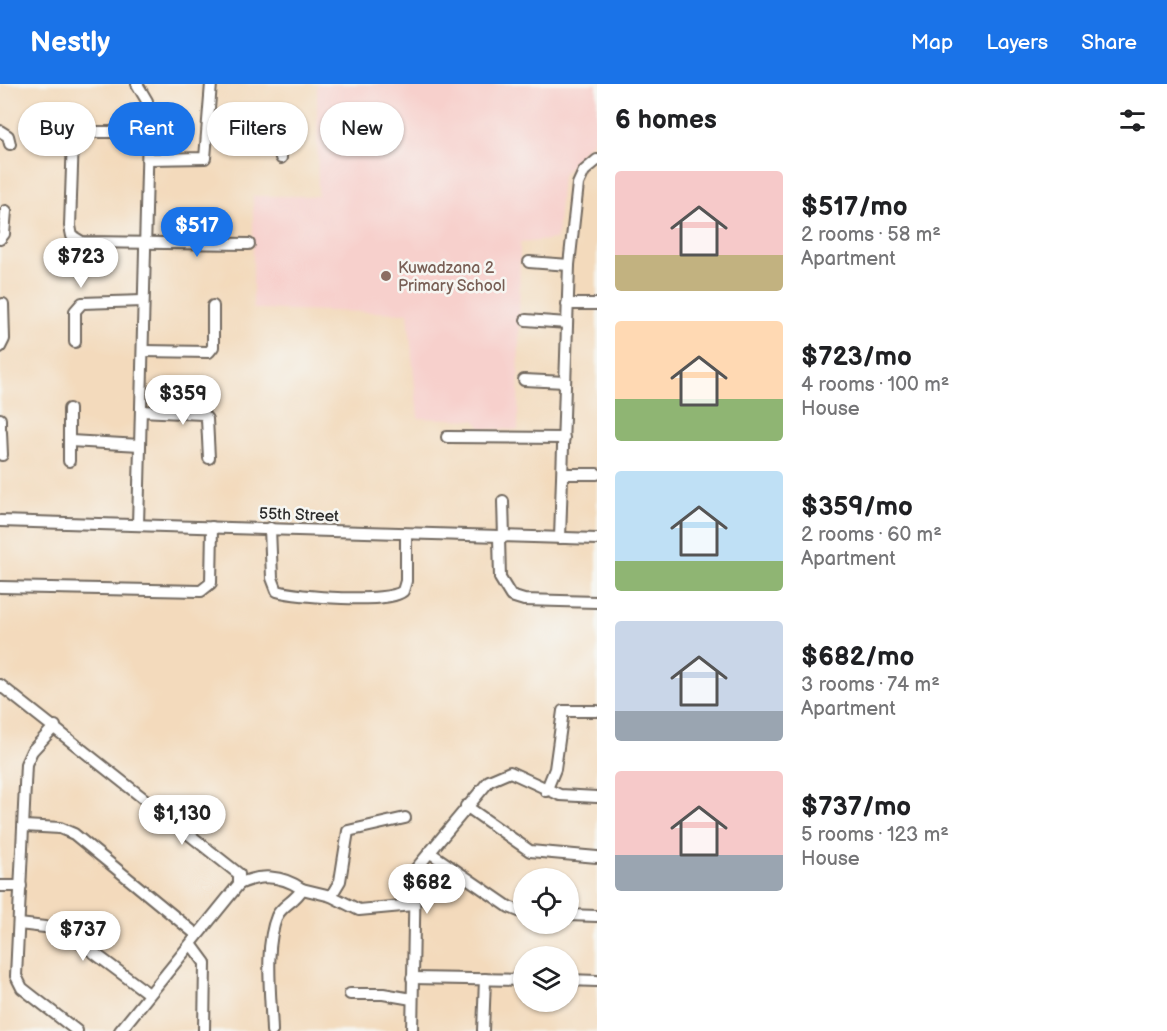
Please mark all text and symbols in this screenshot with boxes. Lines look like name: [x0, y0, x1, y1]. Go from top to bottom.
text: Nestly: [30, 26, 110, 59]
text: Map: [911, 30, 953, 55]
text: Layers: [986, 30, 1048, 55]
text: Share: [1081, 30, 1137, 55]
chip: Buy: [18, 102, 96, 156]
chip: Rent: [108, 102, 195, 156]
chip: Filters: [207, 102, 308, 156]
chip: New: [320, 102, 404, 156]
icon: filters: [1116, 104, 1149, 137]
text: 6 homes: [615, 105, 717, 136]
text: $517/mo: [801, 192, 908, 223]
icon: home: [663, 195, 735, 267]
pin: $517: [161, 207, 233, 258]
text: $517: [175, 214, 219, 238]
text: 2 rooms · 58 m²: [801, 223, 941, 247]
pin: $723: [45, 238, 117, 289]
text: $723: [57, 245, 105, 269]
text: Apartment: [801, 247, 896, 271]
place label: Kuwadzana 2 Primary School: [398, 259, 505, 296]
marker: Kuwadzana 2 Primary School: [379, 269, 393, 283]
text: $723/mo: [801, 342, 912, 373]
icon: home: [663, 345, 735, 417]
text: 4 rooms · 100 m²: [801, 373, 949, 397]
pin: $359: [147, 375, 219, 426]
text: $359: [159, 382, 207, 406]
text: House: [801, 397, 860, 421]
text: $359/mo: [801, 492, 913, 523]
icon: home: [663, 495, 735, 567]
street label: 55th Street: [259, 505, 339, 526]
text: 2 rooms · 60 m²: [801, 523, 942, 547]
text: Apartment: [801, 547, 896, 571]
text: $682/mo: [801, 642, 914, 673]
icon: home: [663, 645, 735, 717]
text: 3 rooms · 74 m²: [801, 673, 940, 697]
text: Apartment: [801, 697, 896, 721]
text: $737/mo: [801, 792, 911, 823]
pin: $1,130: [133, 795, 231, 846]
icon: home: [663, 795, 735, 867]
text: $1,130: [153, 802, 211, 826]
text: 5 rooms · 123 m²: [801, 823, 949, 847]
text: House: [801, 847, 860, 871]
pin: $682: [391, 864, 463, 915]
map controls: [513, 868, 579, 1012]
button: locate: [513, 868, 579, 934]
text: $682: [402, 871, 452, 895]
pin: $737: [47, 911, 119, 962]
text: $737: [60, 918, 106, 942]
button: layers: [513, 946, 579, 1012]

